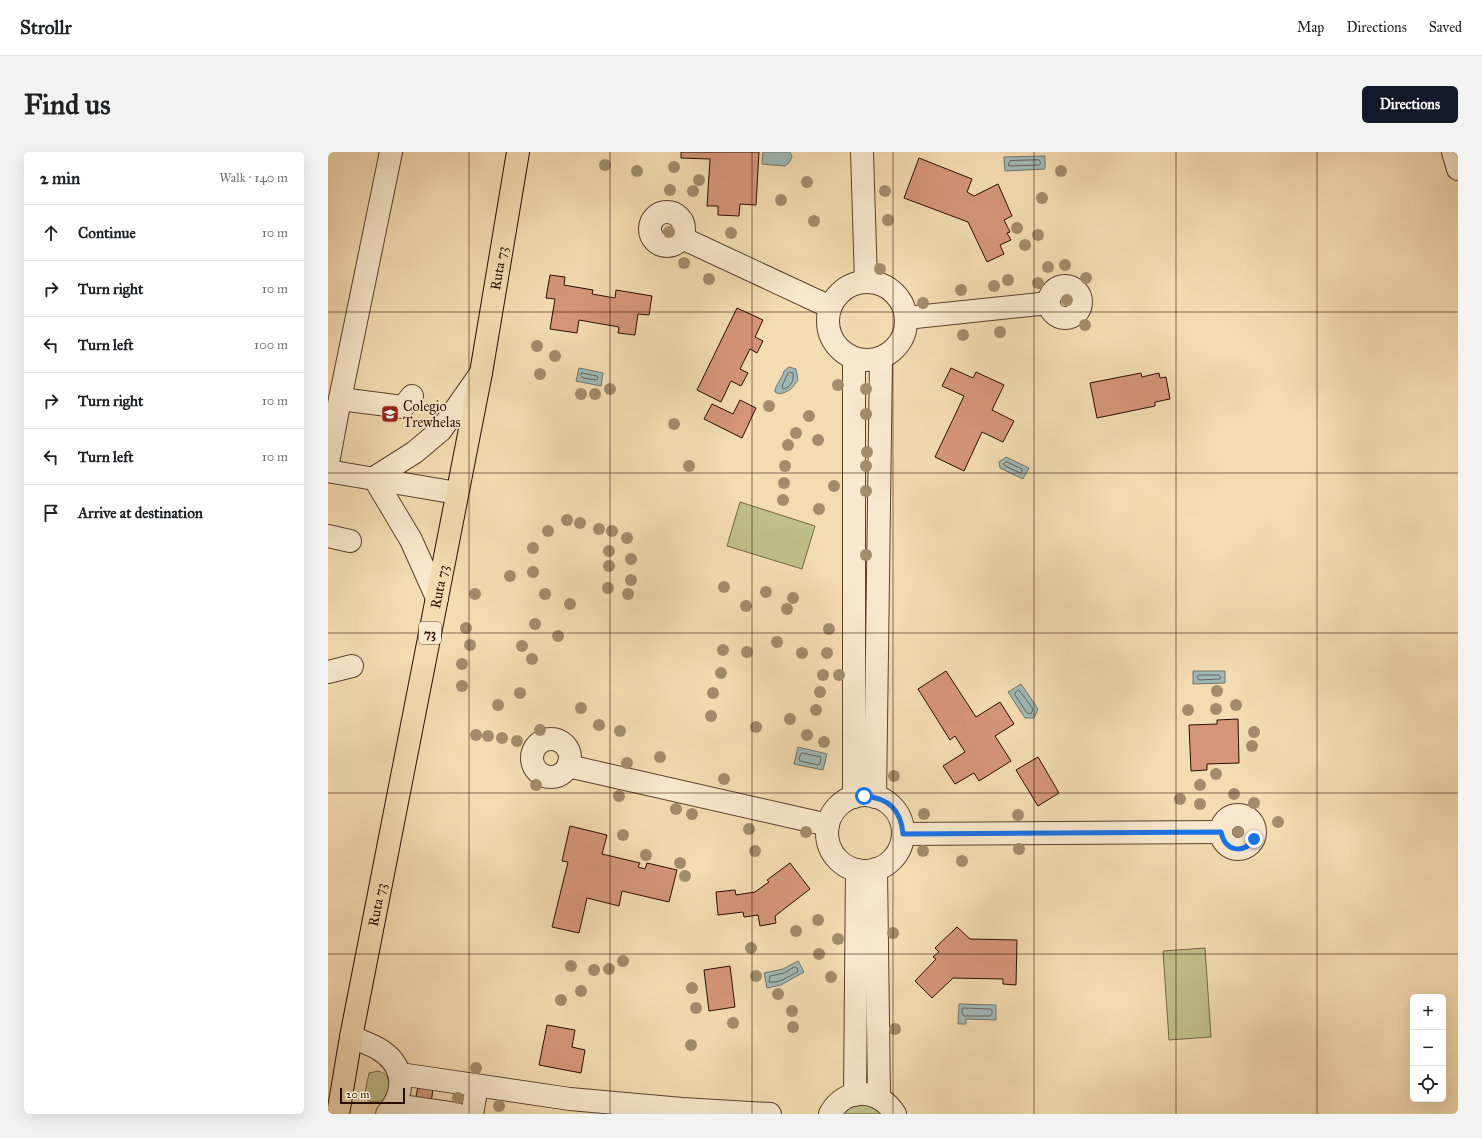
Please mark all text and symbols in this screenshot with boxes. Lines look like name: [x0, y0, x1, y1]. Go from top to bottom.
text: Strollr: [20, 16, 72, 39]
text: Map: [1297, 19, 1324, 36]
text: Directions: [1346, 19, 1407, 36]
text: Saved: [1429, 19, 1462, 36]
button: Directions: [1362, 86, 1458, 123]
text: Find us: [24, 87, 110, 122]
text: 2 min: [40, 168, 80, 189]
text: Walk · 140 m: [219, 170, 288, 186]
icon: ahead: [40, 222, 62, 244]
text: Continue: [78, 224, 136, 242]
text: 10 m: [262, 225, 288, 241]
street label: Ruta 73: [487, 245, 511, 291]
icon: right: [40, 278, 62, 300]
text: Turn right: [78, 280, 143, 298]
text: 10 m: [262, 281, 288, 297]
icon: left: [40, 334, 62, 356]
text: Turn left: [78, 336, 134, 354]
text: 100 m: [254, 337, 288, 353]
icon: right: [40, 390, 62, 412]
text: Turn right: [78, 392, 143, 410]
text: 10 m: [262, 393, 288, 409]
place label: Colegio Trewhelas: [403, 398, 461, 431]
school or university icon: Colegio Trewhelas: [380, 404, 400, 424]
icon: left: [40, 446, 62, 468]
text: Turn left: [78, 448, 134, 466]
text: 10 m: [262, 449, 288, 465]
icon: arrive: [40, 502, 62, 524]
text: Arrive at destination: [78, 504, 203, 522]
street label: Ruta 73: [427, 563, 452, 610]
road number: 73: [419, 622, 441, 644]
route start: [855, 787, 873, 805]
route end: [1245, 830, 1263, 848]
street label: Ruta 73: [365, 881, 390, 928]
map controls: [1410, 994, 1446, 1102]
button: +: [1410, 994, 1446, 1030]
button: −: [1410, 1030, 1446, 1066]
button: locate: [1410, 1066, 1446, 1102]
scale bar: [340, 1086, 405, 1105]
text: 20 m: [346, 1088, 369, 1101]

